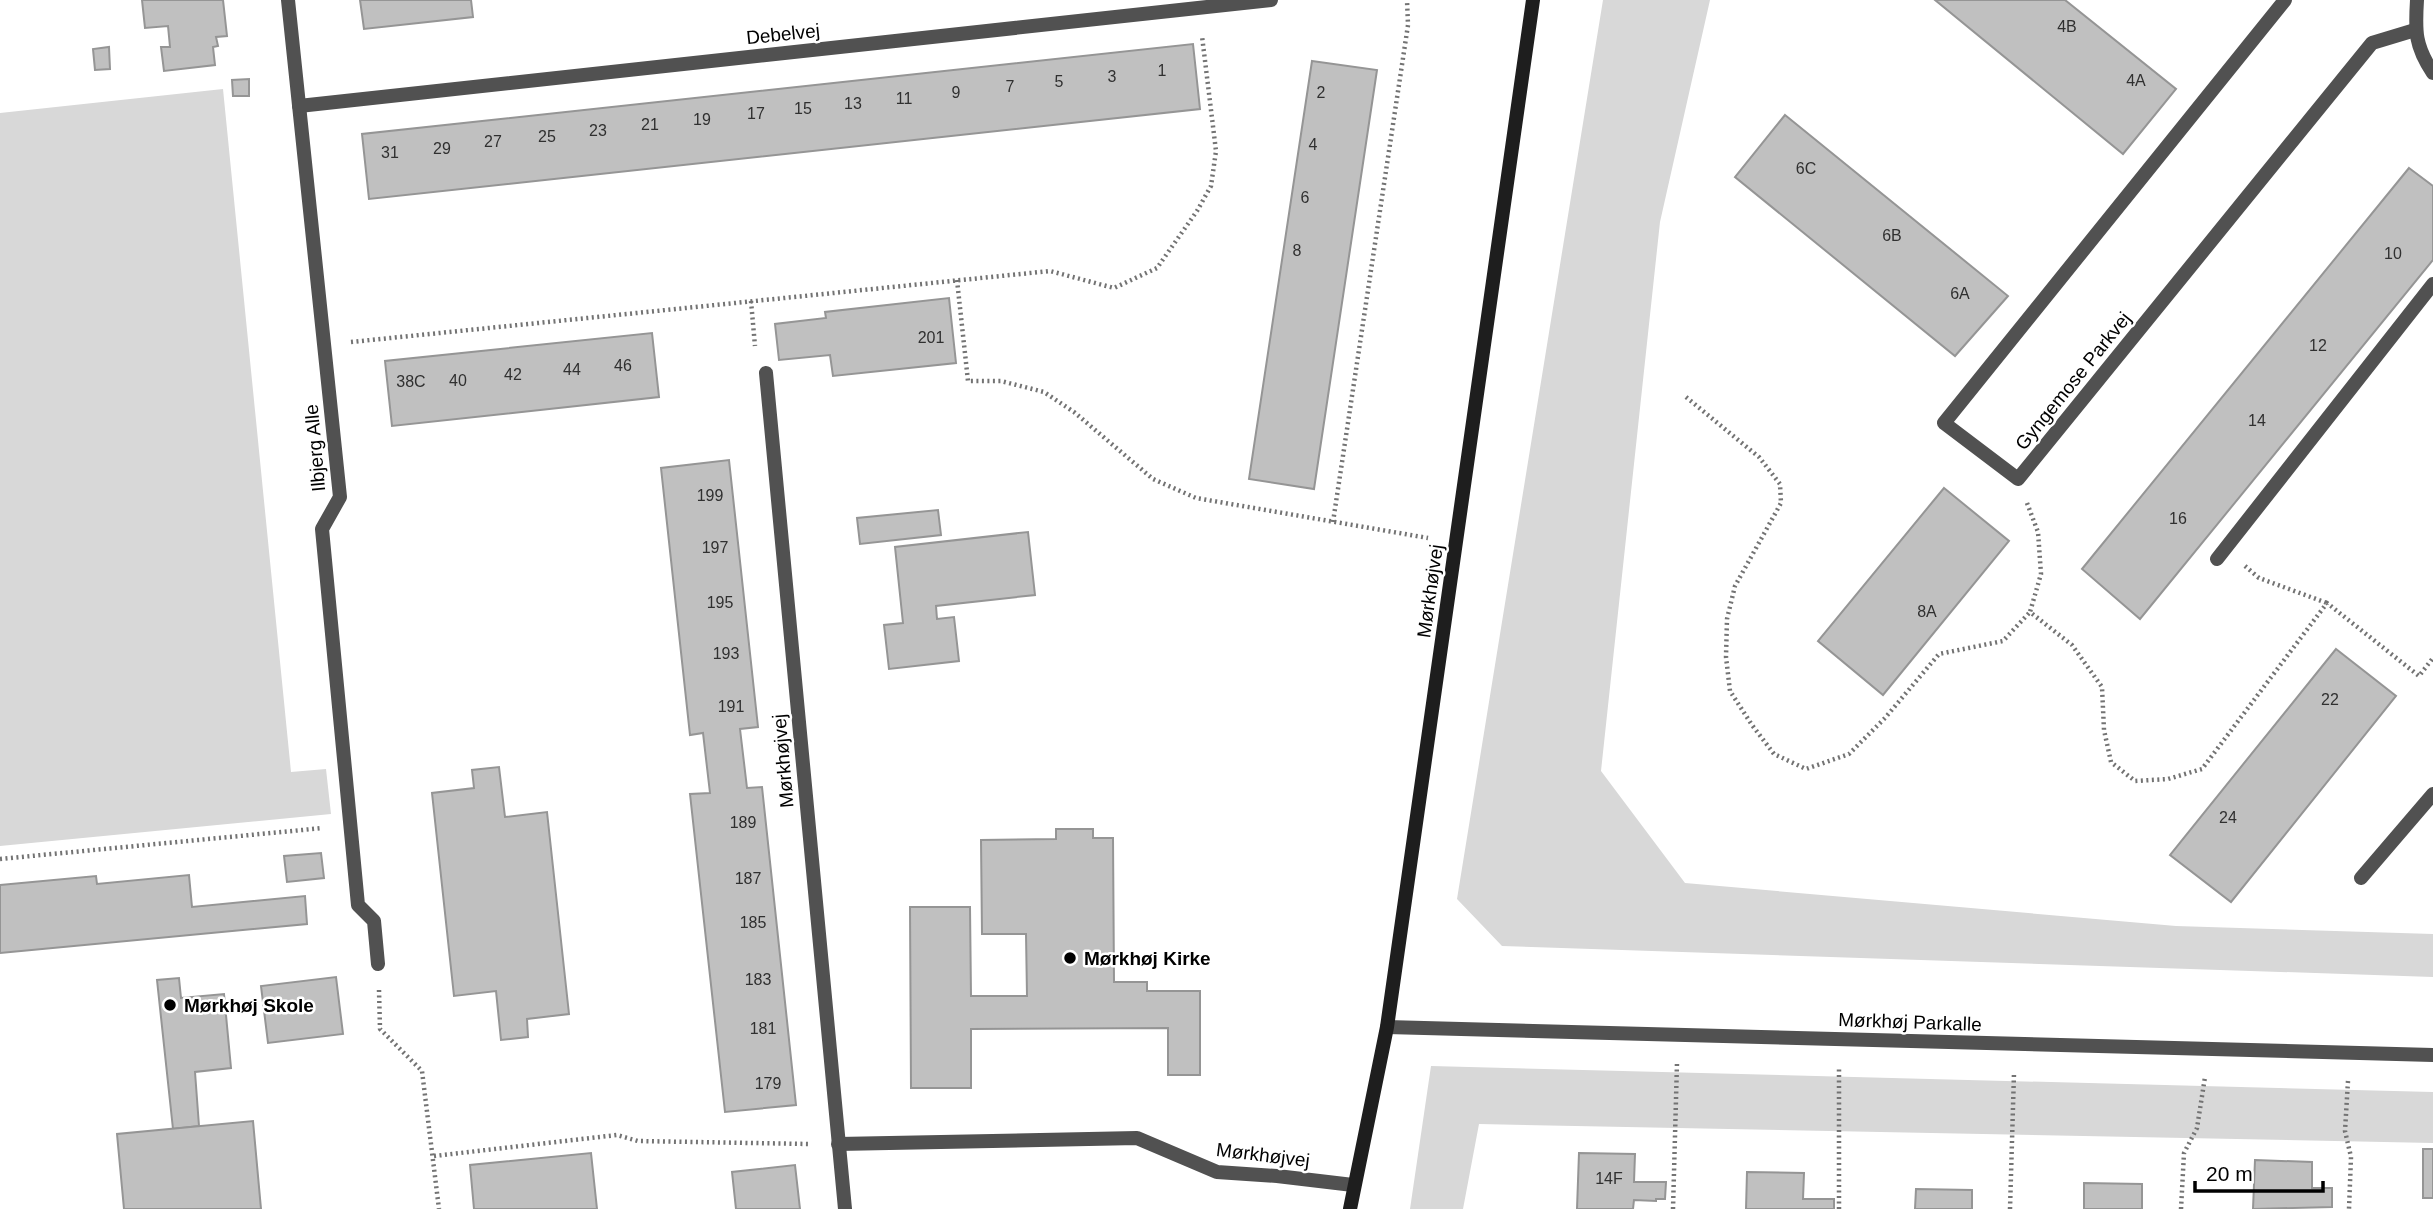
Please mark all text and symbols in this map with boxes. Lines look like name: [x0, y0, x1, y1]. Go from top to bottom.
house number: 4B: [2057, 18, 2077, 35]
street label: Debelvej: [745, 20, 821, 48]
house number: 1: [1158, 62, 1167, 79]
house number: 3: [1108, 68, 1117, 85]
house number: 4A: [2126, 72, 2146, 89]
house number: 5: [1055, 73, 1064, 90]
house number: 7: [1006, 78, 1015, 95]
house number: 9: [952, 84, 961, 101]
house number: 2: [1317, 84, 1326, 101]
house number: 11: [896, 90, 912, 107]
house number: 13: [844, 95, 862, 112]
house number: 15: [794, 100, 812, 117]
house number: 17: [747, 105, 765, 122]
house number: 19: [693, 111, 711, 128]
house number: 21: [641, 116, 659, 133]
house number: 23: [589, 122, 607, 139]
house number: 25: [538, 128, 556, 145]
house number: 27: [484, 133, 502, 150]
house number: 4: [1309, 136, 1318, 153]
house number: 29: [433, 140, 451, 157]
house number: 31: [381, 144, 399, 161]
house number: 6C: [1796, 160, 1816, 177]
house number: 6: [1301, 189, 1310, 206]
house number: 6B: [1882, 227, 1902, 244]
house number: 8: [1293, 242, 1302, 259]
house number: 10: [2384, 245, 2402, 262]
house number: 6A: [1950, 285, 1970, 302]
street label: Gyngemose Parkvej: [2011, 308, 2135, 454]
house number: 201: [918, 329, 944, 346]
house number: 12: [2309, 337, 2327, 354]
house number: 46: [614, 357, 632, 374]
house number: 44: [563, 361, 581, 378]
house number: 42: [504, 366, 522, 383]
house number: 40: [449, 372, 467, 389]
house number: 38C: [396, 373, 426, 390]
street label: Ilbjerg Alle: [301, 403, 329, 493]
house number: 14: [2248, 412, 2266, 429]
house number: 199: [697, 487, 723, 504]
house number: 16: [2169, 510, 2187, 527]
house number: 197: [702, 539, 728, 556]
street label: Mørkhøjvej: [1413, 543, 1447, 639]
house number: 195: [707, 594, 733, 611]
house number: 8A: [1917, 603, 1937, 620]
house number: 193: [713, 645, 739, 662]
house number: 22: [2321, 691, 2339, 708]
house number: 191: [718, 698, 744, 715]
street label: Mørkhøjvej: [768, 713, 798, 809]
house number: 24: [2219, 809, 2237, 826]
house number: 189: [730, 814, 756, 831]
house number: 187: [735, 870, 761, 887]
house number: 185: [740, 914, 766, 931]
place label: Mørkhøj Kirke: [1084, 948, 1211, 969]
marker: Mørkhøj Kirke: [1062, 950, 1078, 966]
house number: 183: [745, 971, 771, 988]
place label: Mørkhøj Skole: [184, 995, 314, 1016]
marker: Mørkhøj Skole: [162, 997, 178, 1013]
street label: Mørkhøj Parkalle: [1838, 1009, 1982, 1035]
house number: 181: [750, 1020, 776, 1037]
house number: 179: [755, 1075, 781, 1092]
street label: Mørkhøjvej: [1215, 1139, 1311, 1171]
scale bar: [2195, 1150, 2323, 1194]
text: 20 m: [2206, 1162, 2253, 1185]
house number: 14F: [1595, 1170, 1623, 1187]

